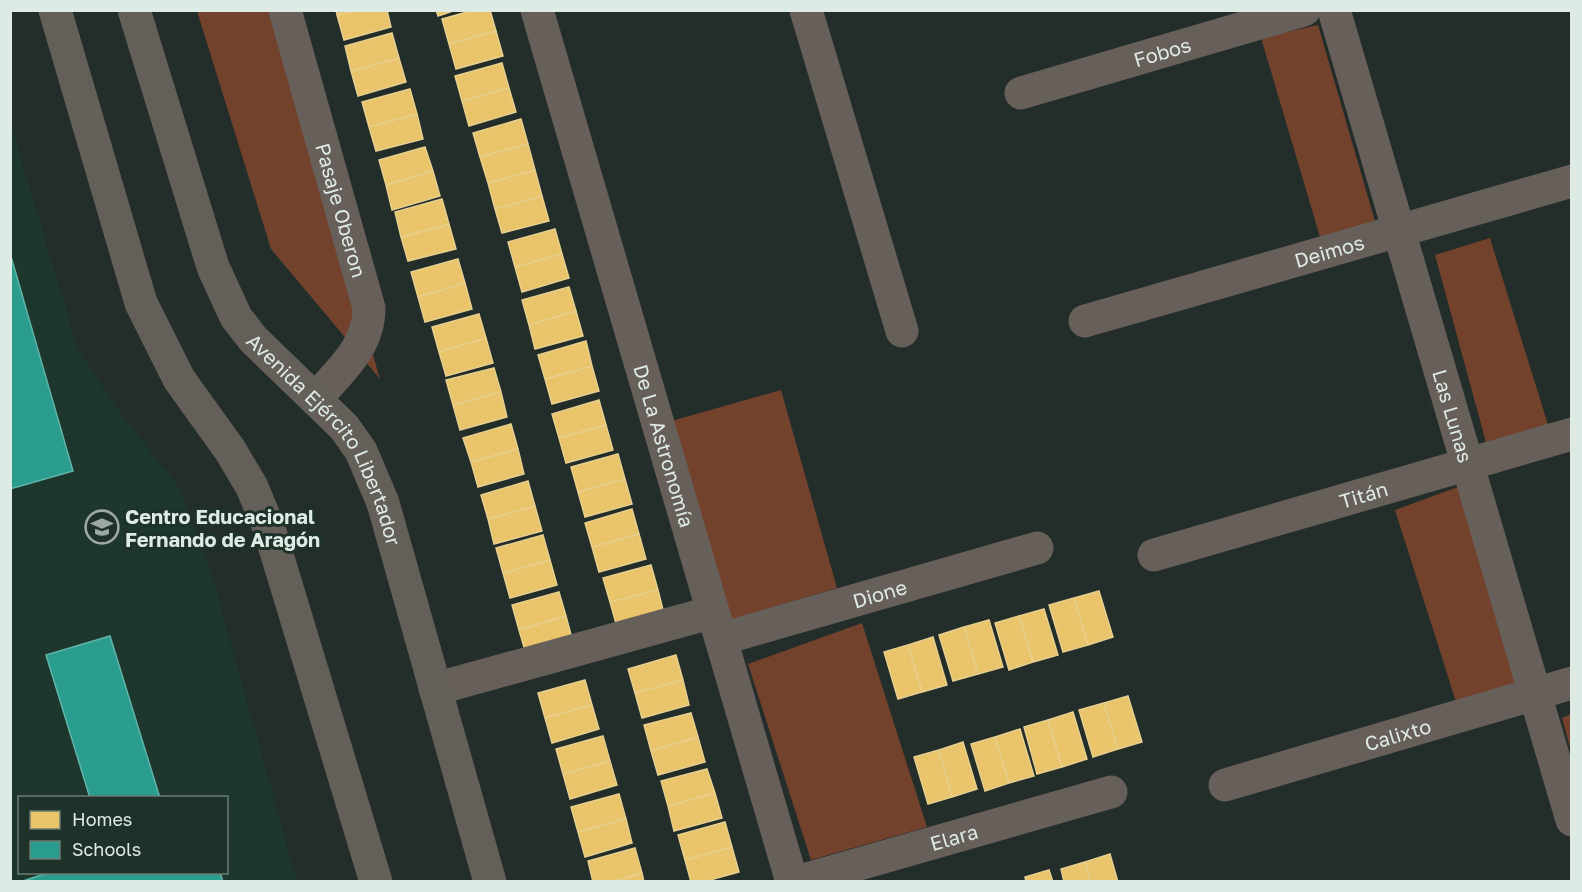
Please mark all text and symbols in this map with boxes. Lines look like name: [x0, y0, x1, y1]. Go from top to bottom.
street label: Fobos: [1131, 32, 1194, 71]
street label: Pasaje Oberon: [311, 140, 372, 280]
street label: Deimos: [1292, 229, 1367, 272]
street label: Avenida Ejército Libertador: [242, 328, 406, 548]
street label: De La Astronomía: [629, 361, 700, 530]
street label: Las Lunas: [1428, 366, 1478, 465]
street label: Titán: [1336, 476, 1390, 513]
place label: Centro Educacional Fernando de Aragón: [125, 504, 320, 551]
school or university icon: Centro Educacional Fernando de Aragón: [84, 509, 120, 545]
street label: Dione: [850, 574, 909, 613]
street label: Calixto: [1362, 713, 1434, 755]
legend: [18, 796, 228, 874]
text: Homes: [72, 808, 132, 830]
street label: Elara: [927, 819, 980, 855]
text: Schools: [72, 838, 141, 860]

